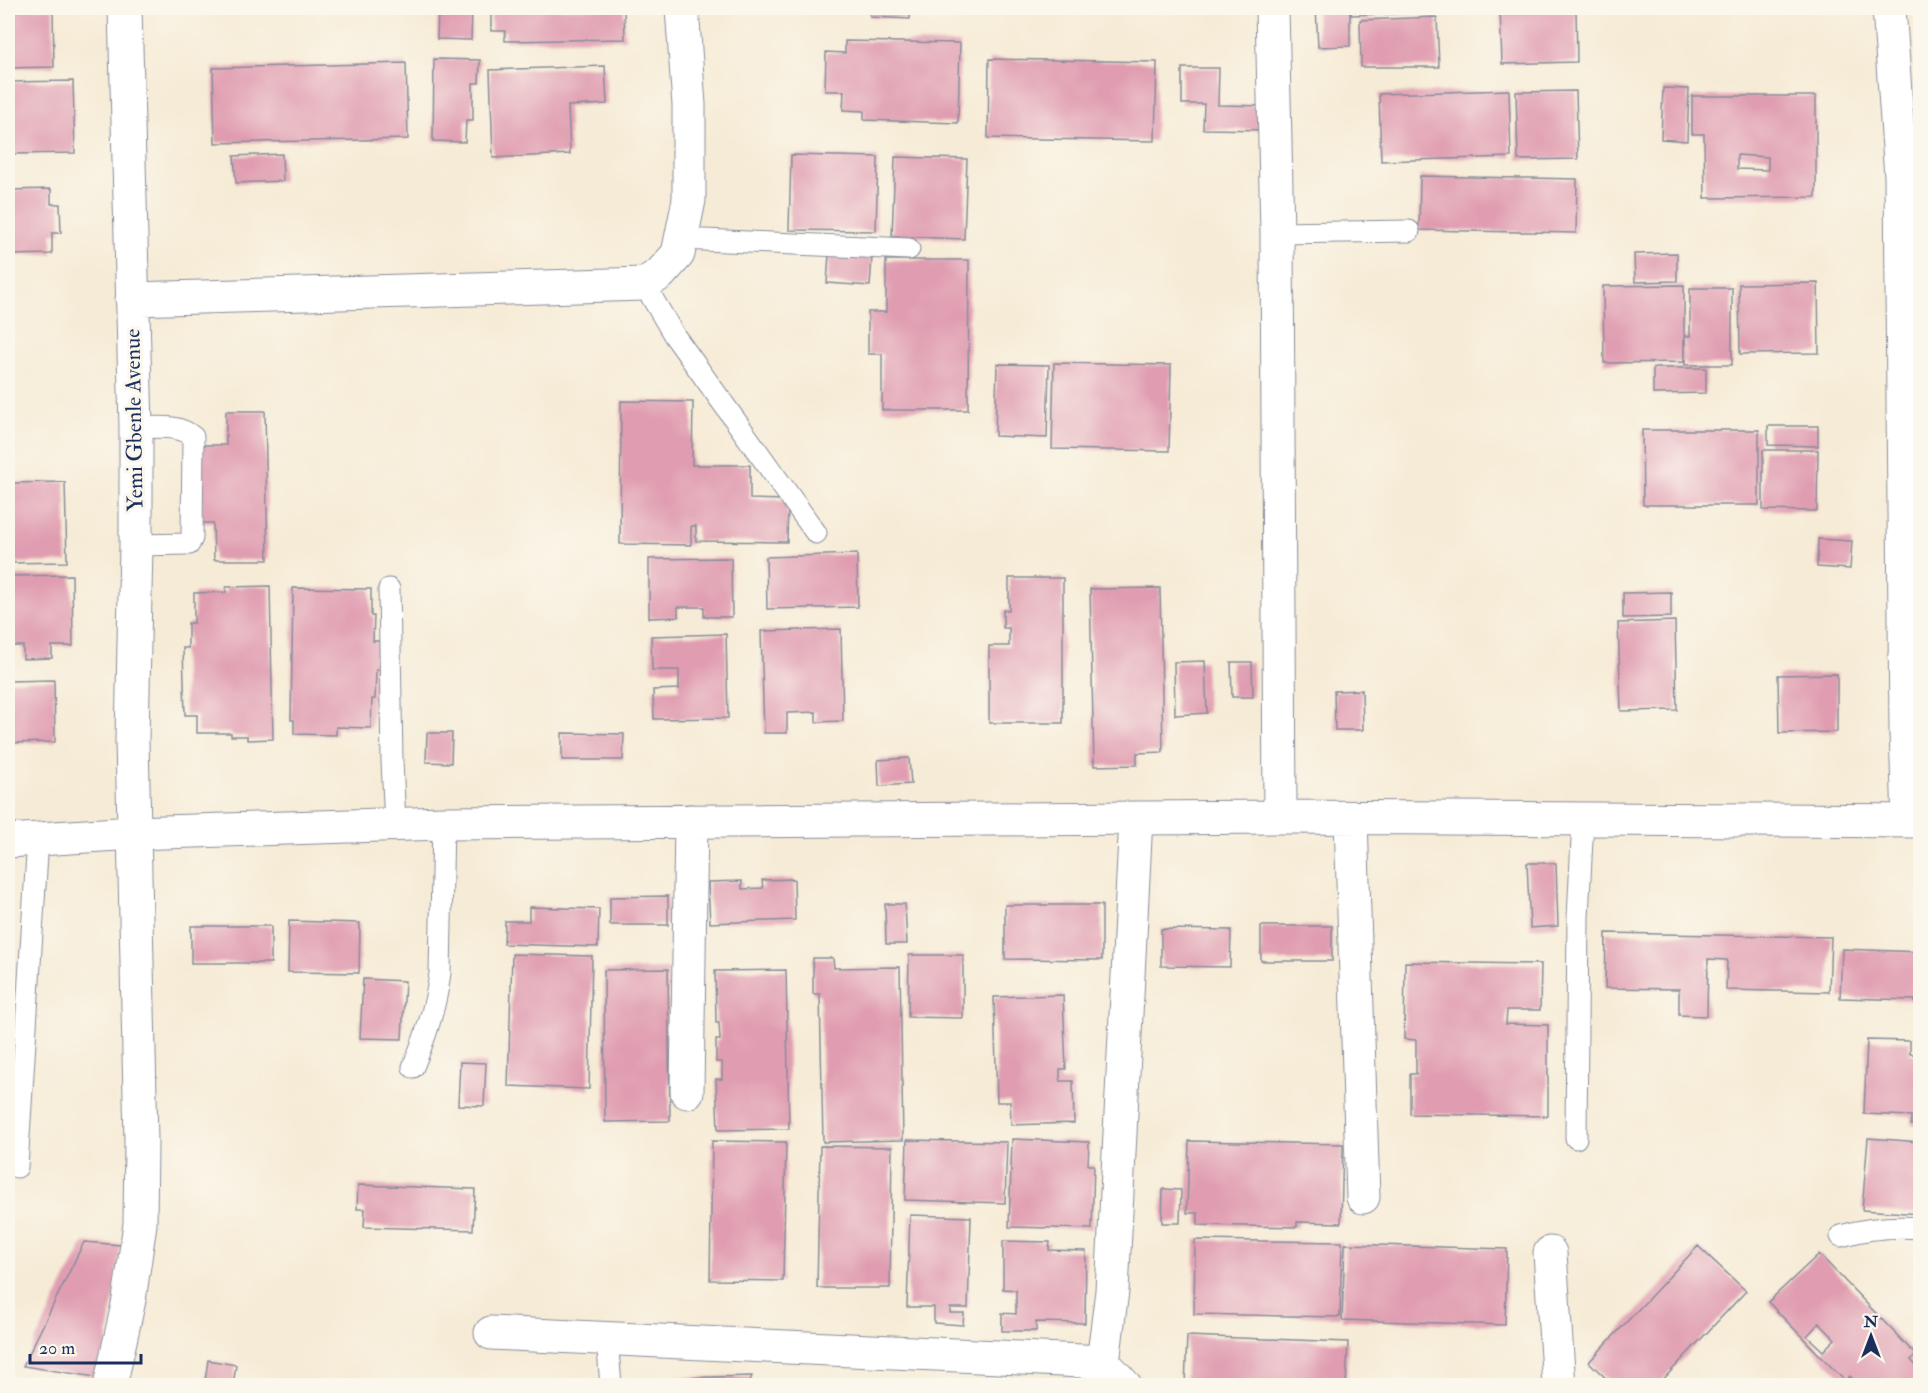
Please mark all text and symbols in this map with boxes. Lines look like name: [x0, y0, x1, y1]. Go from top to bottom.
street label: Yemi Gbenle Avenue: [118, 328, 150, 512]
north arrow: [1841, 1306, 1901, 1366]
text: N: [1863, 1312, 1879, 1332]
scale bar: [30, 1327, 141, 1365]
text: 20 m: [39, 1337, 75, 1360]

